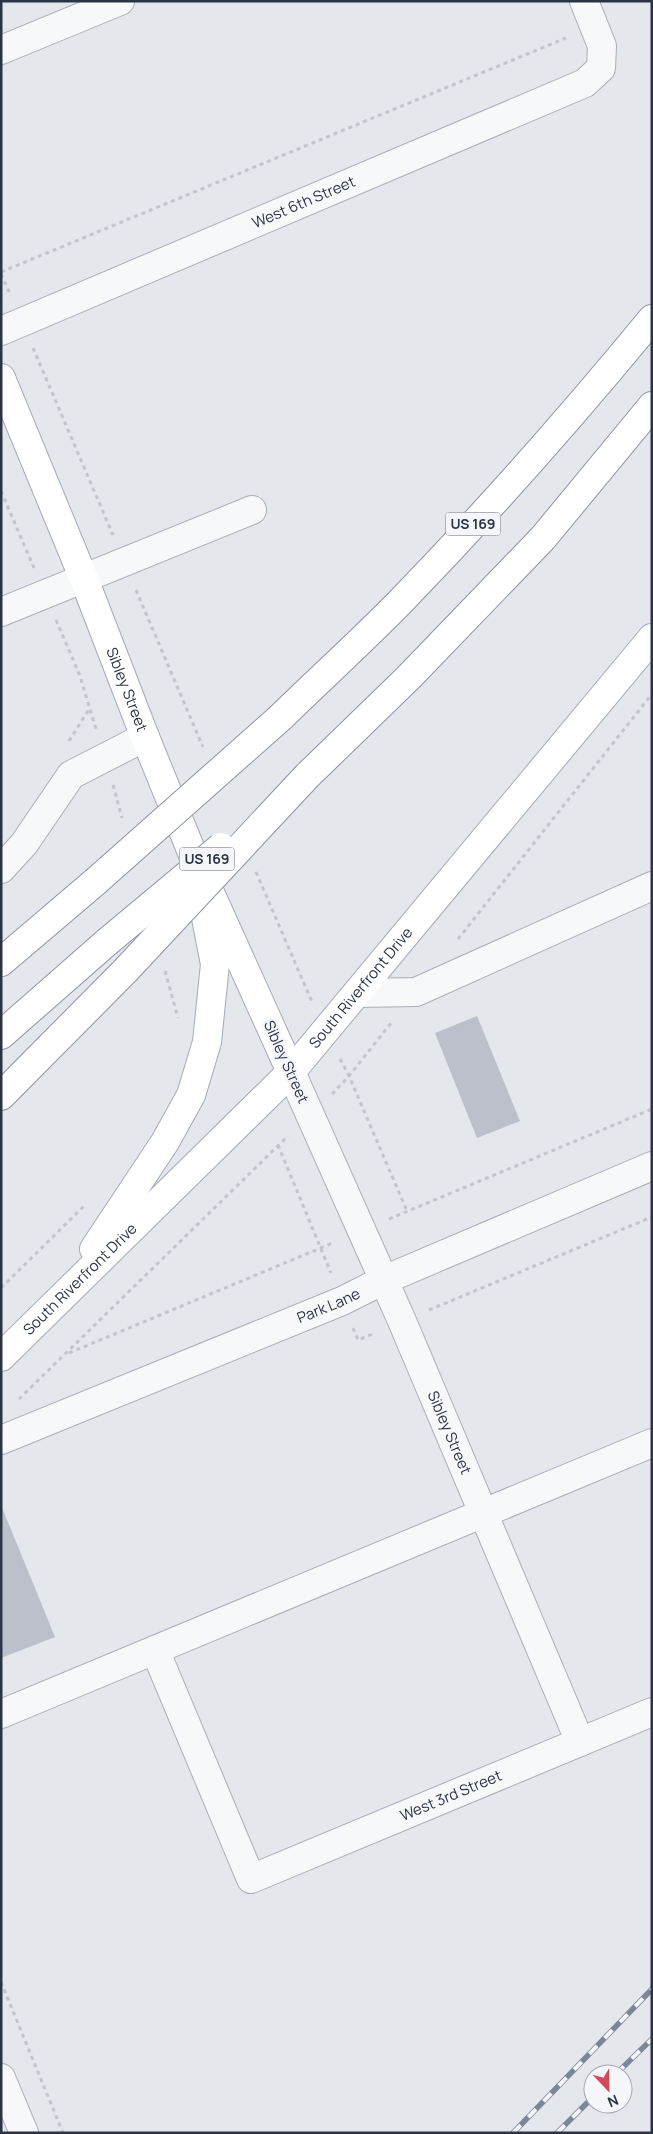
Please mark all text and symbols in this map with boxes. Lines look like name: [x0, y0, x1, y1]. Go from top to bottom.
street label: West 6th Street: [249, 171, 358, 233]
road number: US 169: [446, 512, 500, 536]
street label: Sibley Street: [101, 644, 153, 735]
road number: US 169: [180, 848, 234, 871]
street label: South Riverfront Drive: [304, 922, 417, 1053]
street label: Sibley Street: [259, 1017, 314, 1107]
street label: South Riverfront Drive: [18, 1218, 142, 1340]
street label: Park Lane: [294, 1283, 364, 1328]
street label: Sibley Street: [423, 1388, 477, 1478]
street label: West 3rd Street: [397, 1765, 505, 1826]
north arrow: [583, 2064, 633, 2114]
text: N: [605, 2091, 621, 2112]

